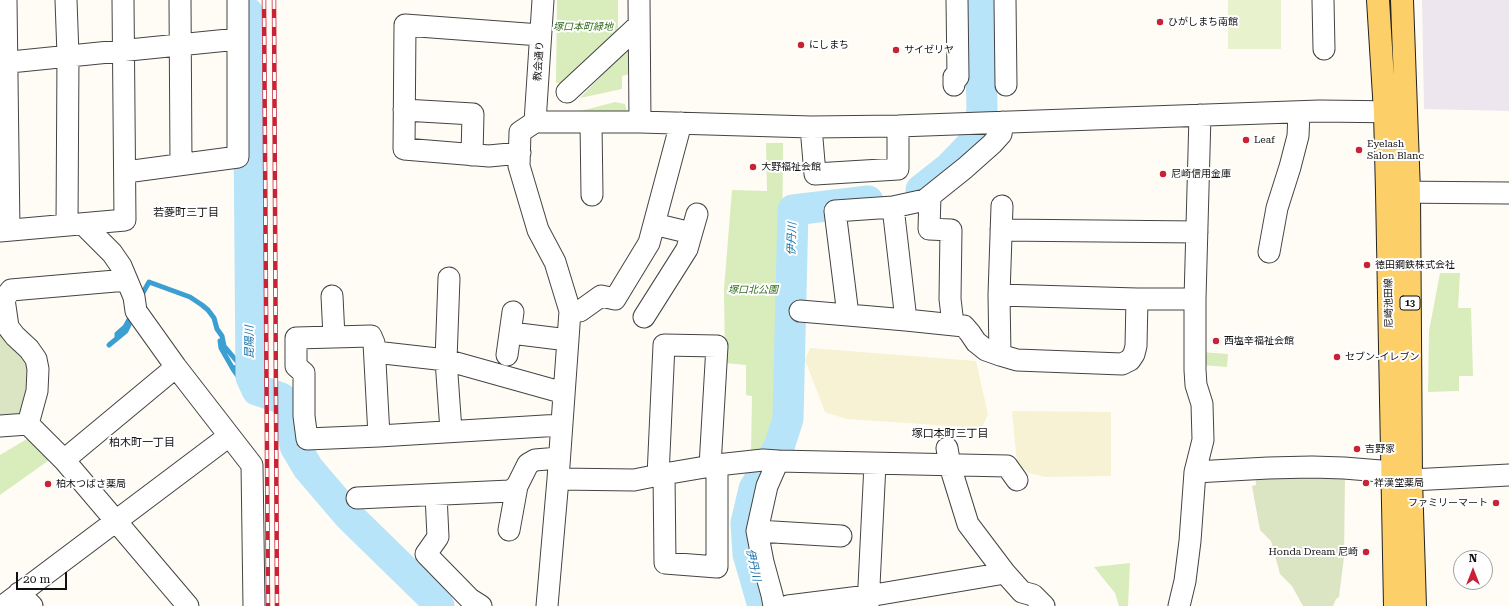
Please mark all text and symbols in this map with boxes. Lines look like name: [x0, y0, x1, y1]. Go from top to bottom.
place label: ひがしまち南館: [1168, 16, 1238, 28]
marker: ひがしまち南館: [1155, 17, 1165, 27]
park label: 塚口本町緑地: [553, 21, 613, 33]
place label: にしまち: [809, 39, 849, 51]
marker: にしまち: [796, 40, 806, 50]
street label: 教会通り: [532, 41, 546, 81]
place label: サイゼリヤ: [904, 44, 954, 56]
marker: サイゼリヤ: [891, 45, 901, 55]
place label: Leaf: [1254, 134, 1275, 146]
marker: Leaf: [1241, 135, 1251, 145]
place label: Eyelash Salon Blanc: [1367, 138, 1424, 162]
marker: Eyelash Salon Blanc: [1354, 145, 1364, 155]
place label: 大野福祉会館: [761, 161, 821, 173]
marker: 大野福祉会館: [748, 162, 758, 172]
place label: 尼崎信用金庫: [1171, 168, 1231, 180]
marker: 尼崎信用金庫: [1158, 169, 1168, 179]
district label: 若菱町三丁目: [153, 206, 219, 220]
water label: 伊丹川: [785, 222, 799, 256]
place label: 徳田鋼鉄株式会社: [1375, 259, 1455, 271]
marker: 徳田鋼鉄株式会社: [1362, 260, 1372, 270]
street label: 尼崎池田線: [1383, 278, 1395, 328]
park label: 塚口北公園: [728, 284, 778, 296]
road number: 13: [1400, 296, 1420, 310]
water label: 昆陽川: [243, 326, 257, 358]
place label: 西塩辛福祉会館: [1224, 335, 1294, 347]
marker: 西塩辛福祉会館: [1211, 336, 1221, 346]
place label: セブン-イレブン: [1345, 351, 1419, 363]
marker: セブン-イレブン: [1332, 352, 1342, 362]
district label: 塚口本町三丁目: [912, 427, 988, 441]
district label: 柏木町一丁目: [109, 436, 175, 450]
place label: 吉野家: [1365, 443, 1395, 455]
marker: 吉野家: [1352, 444, 1362, 454]
place label: 祥漢堂薬局: [1374, 477, 1424, 489]
place label: 柏木つばさ薬局: [56, 478, 126, 490]
marker: 祥漢堂薬局: [1361, 478, 1371, 488]
marker: 柏木つばさ薬局: [43, 479, 53, 489]
place label: ファミリーマート: [1408, 497, 1488, 509]
marker: ファミリーマート: [1491, 498, 1501, 508]
place label: Honda Dream 尼崎: [1269, 546, 1358, 558]
water label: 伊丹川: [743, 547, 763, 583]
marker: Honda Dream 尼崎: [1361, 547, 1371, 557]
north arrow: [1453, 550, 1493, 590]
text: N: [1469, 552, 1477, 565]
scale bar: [18, 564, 69, 590]
text: 20 m: [23, 572, 50, 586]

